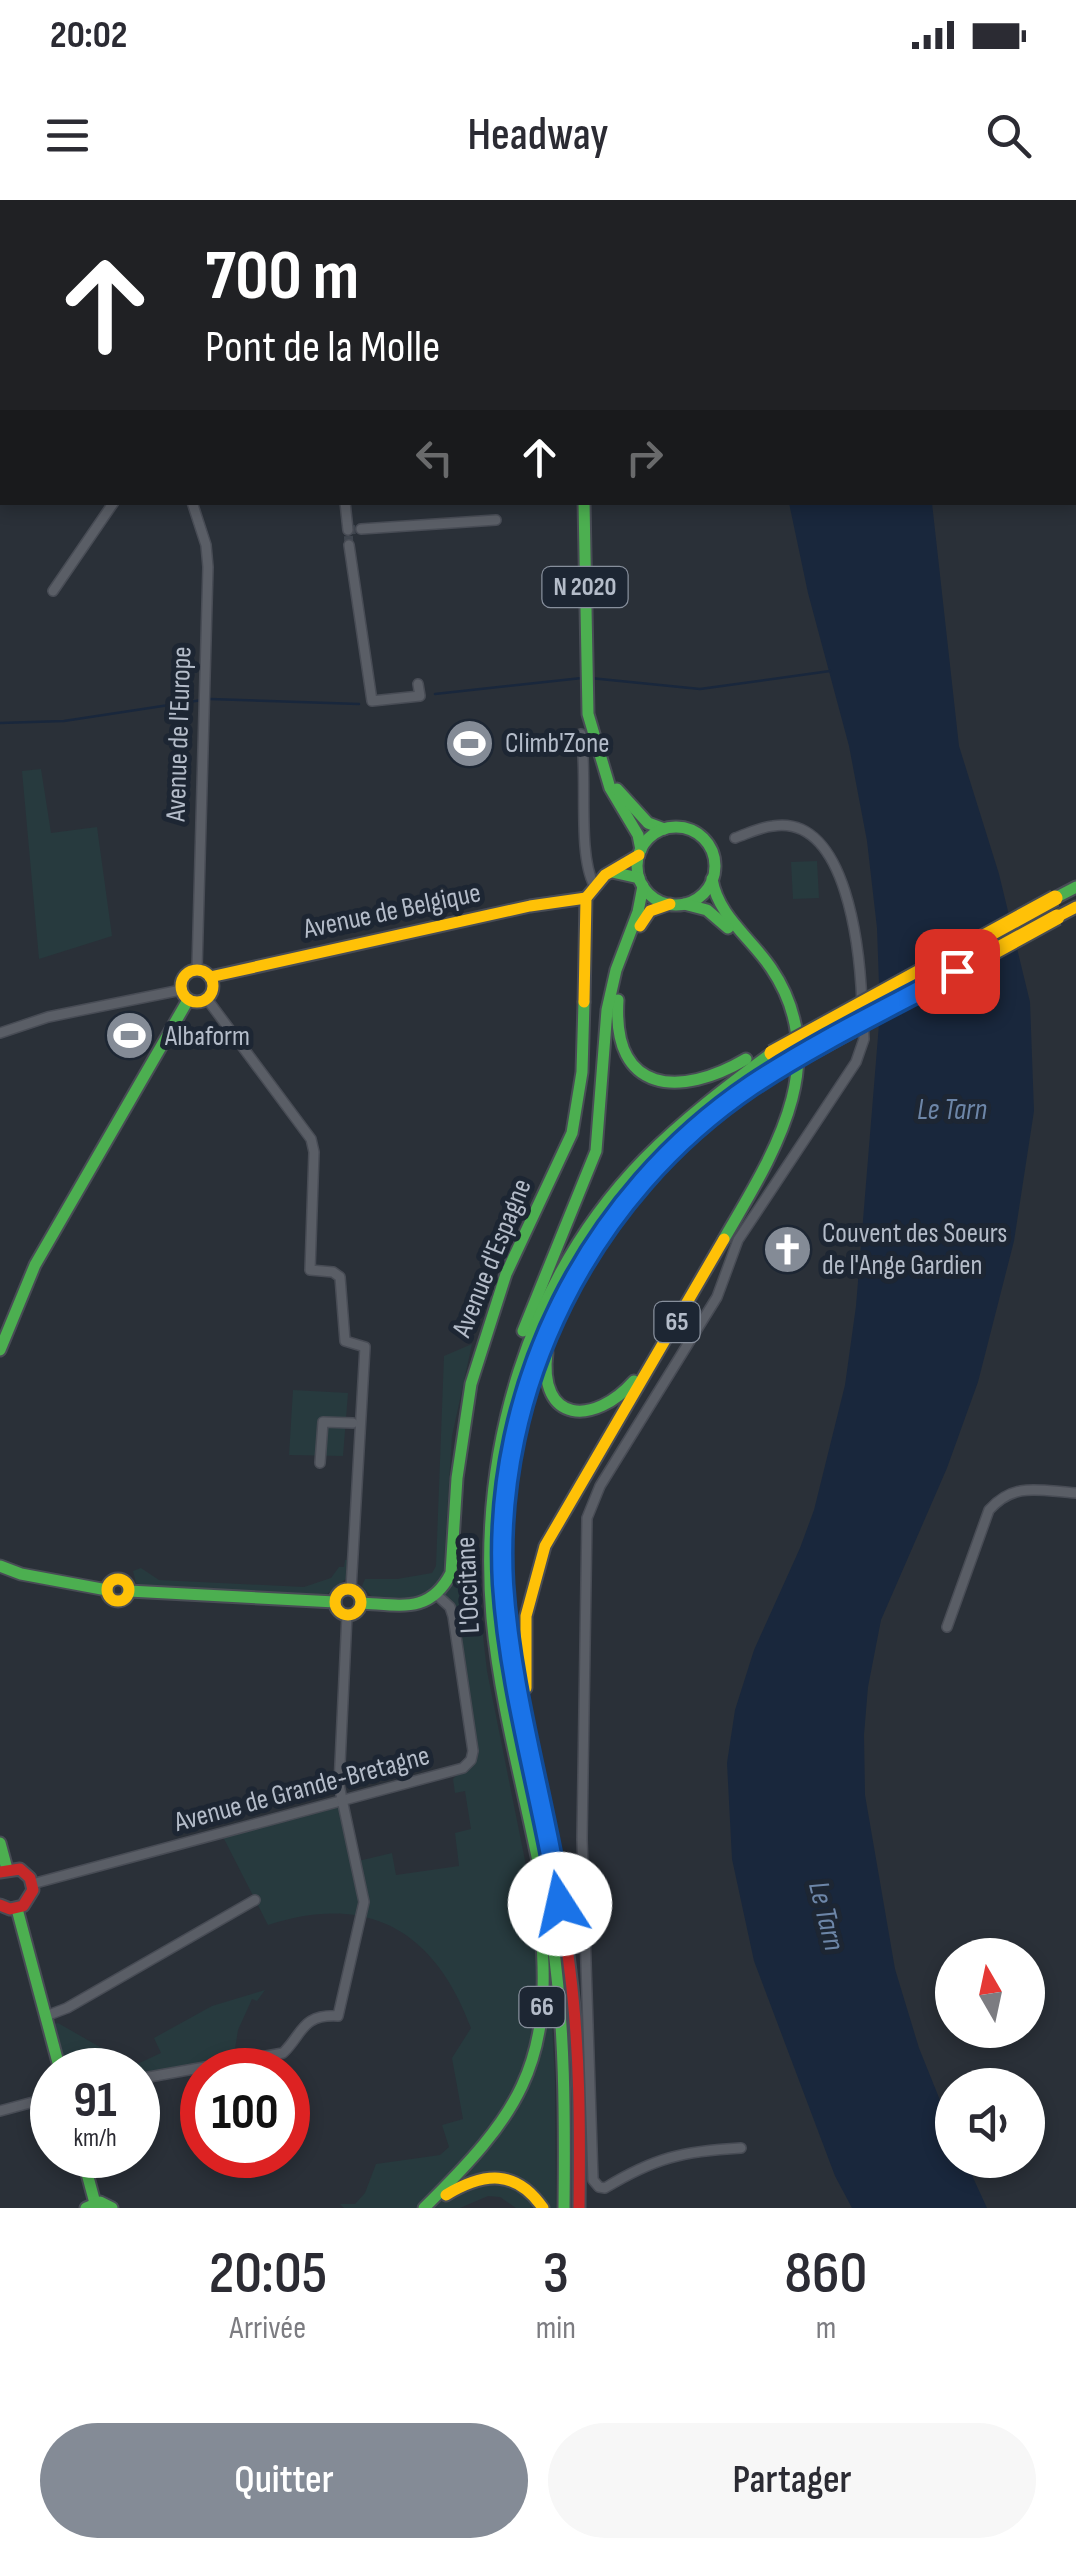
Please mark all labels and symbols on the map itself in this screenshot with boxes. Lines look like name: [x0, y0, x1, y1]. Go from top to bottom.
road number: N 2020: [542, 567, 628, 607]
street label: Avenue de l'Europe: [159, 646, 199, 823]
sports icon: Climb'Zone: [444, 717, 496, 769]
place label: Climb'Zone: [505, 727, 609, 760]
street label: Avenue de Belgique: [299, 876, 484, 946]
pin: [915, 929, 1000, 1014]
sports icon: Albaform: [104, 1010, 156, 1062]
place label: Albaform: [164, 1020, 250, 1053]
water label: Le Tarn: [917, 1092, 987, 1128]
street label: Avenue d'Espagne: [445, 1174, 539, 1343]
place label: Couvent des Soeurs de l'Ange Gardien: [822, 1217, 1007, 1282]
church icon: Couvent des Soeurs de l'Ange Gardien: [761, 1223, 813, 1275]
road number: 65: [654, 1302, 700, 1342]
street label: L'Occitane: [449, 1536, 487, 1634]
street label: Avenue de Grande-Bretagne: [170, 1739, 433, 1839]
position arrow: [508, 1852, 612, 1956]
water label: Le Tarn: [800, 1878, 852, 1954]
north arrow: [935, 1938, 1045, 2048]
road number: 66: [520, 1987, 564, 2027]
speed limit sign: 100: [180, 2048, 310, 2178]

